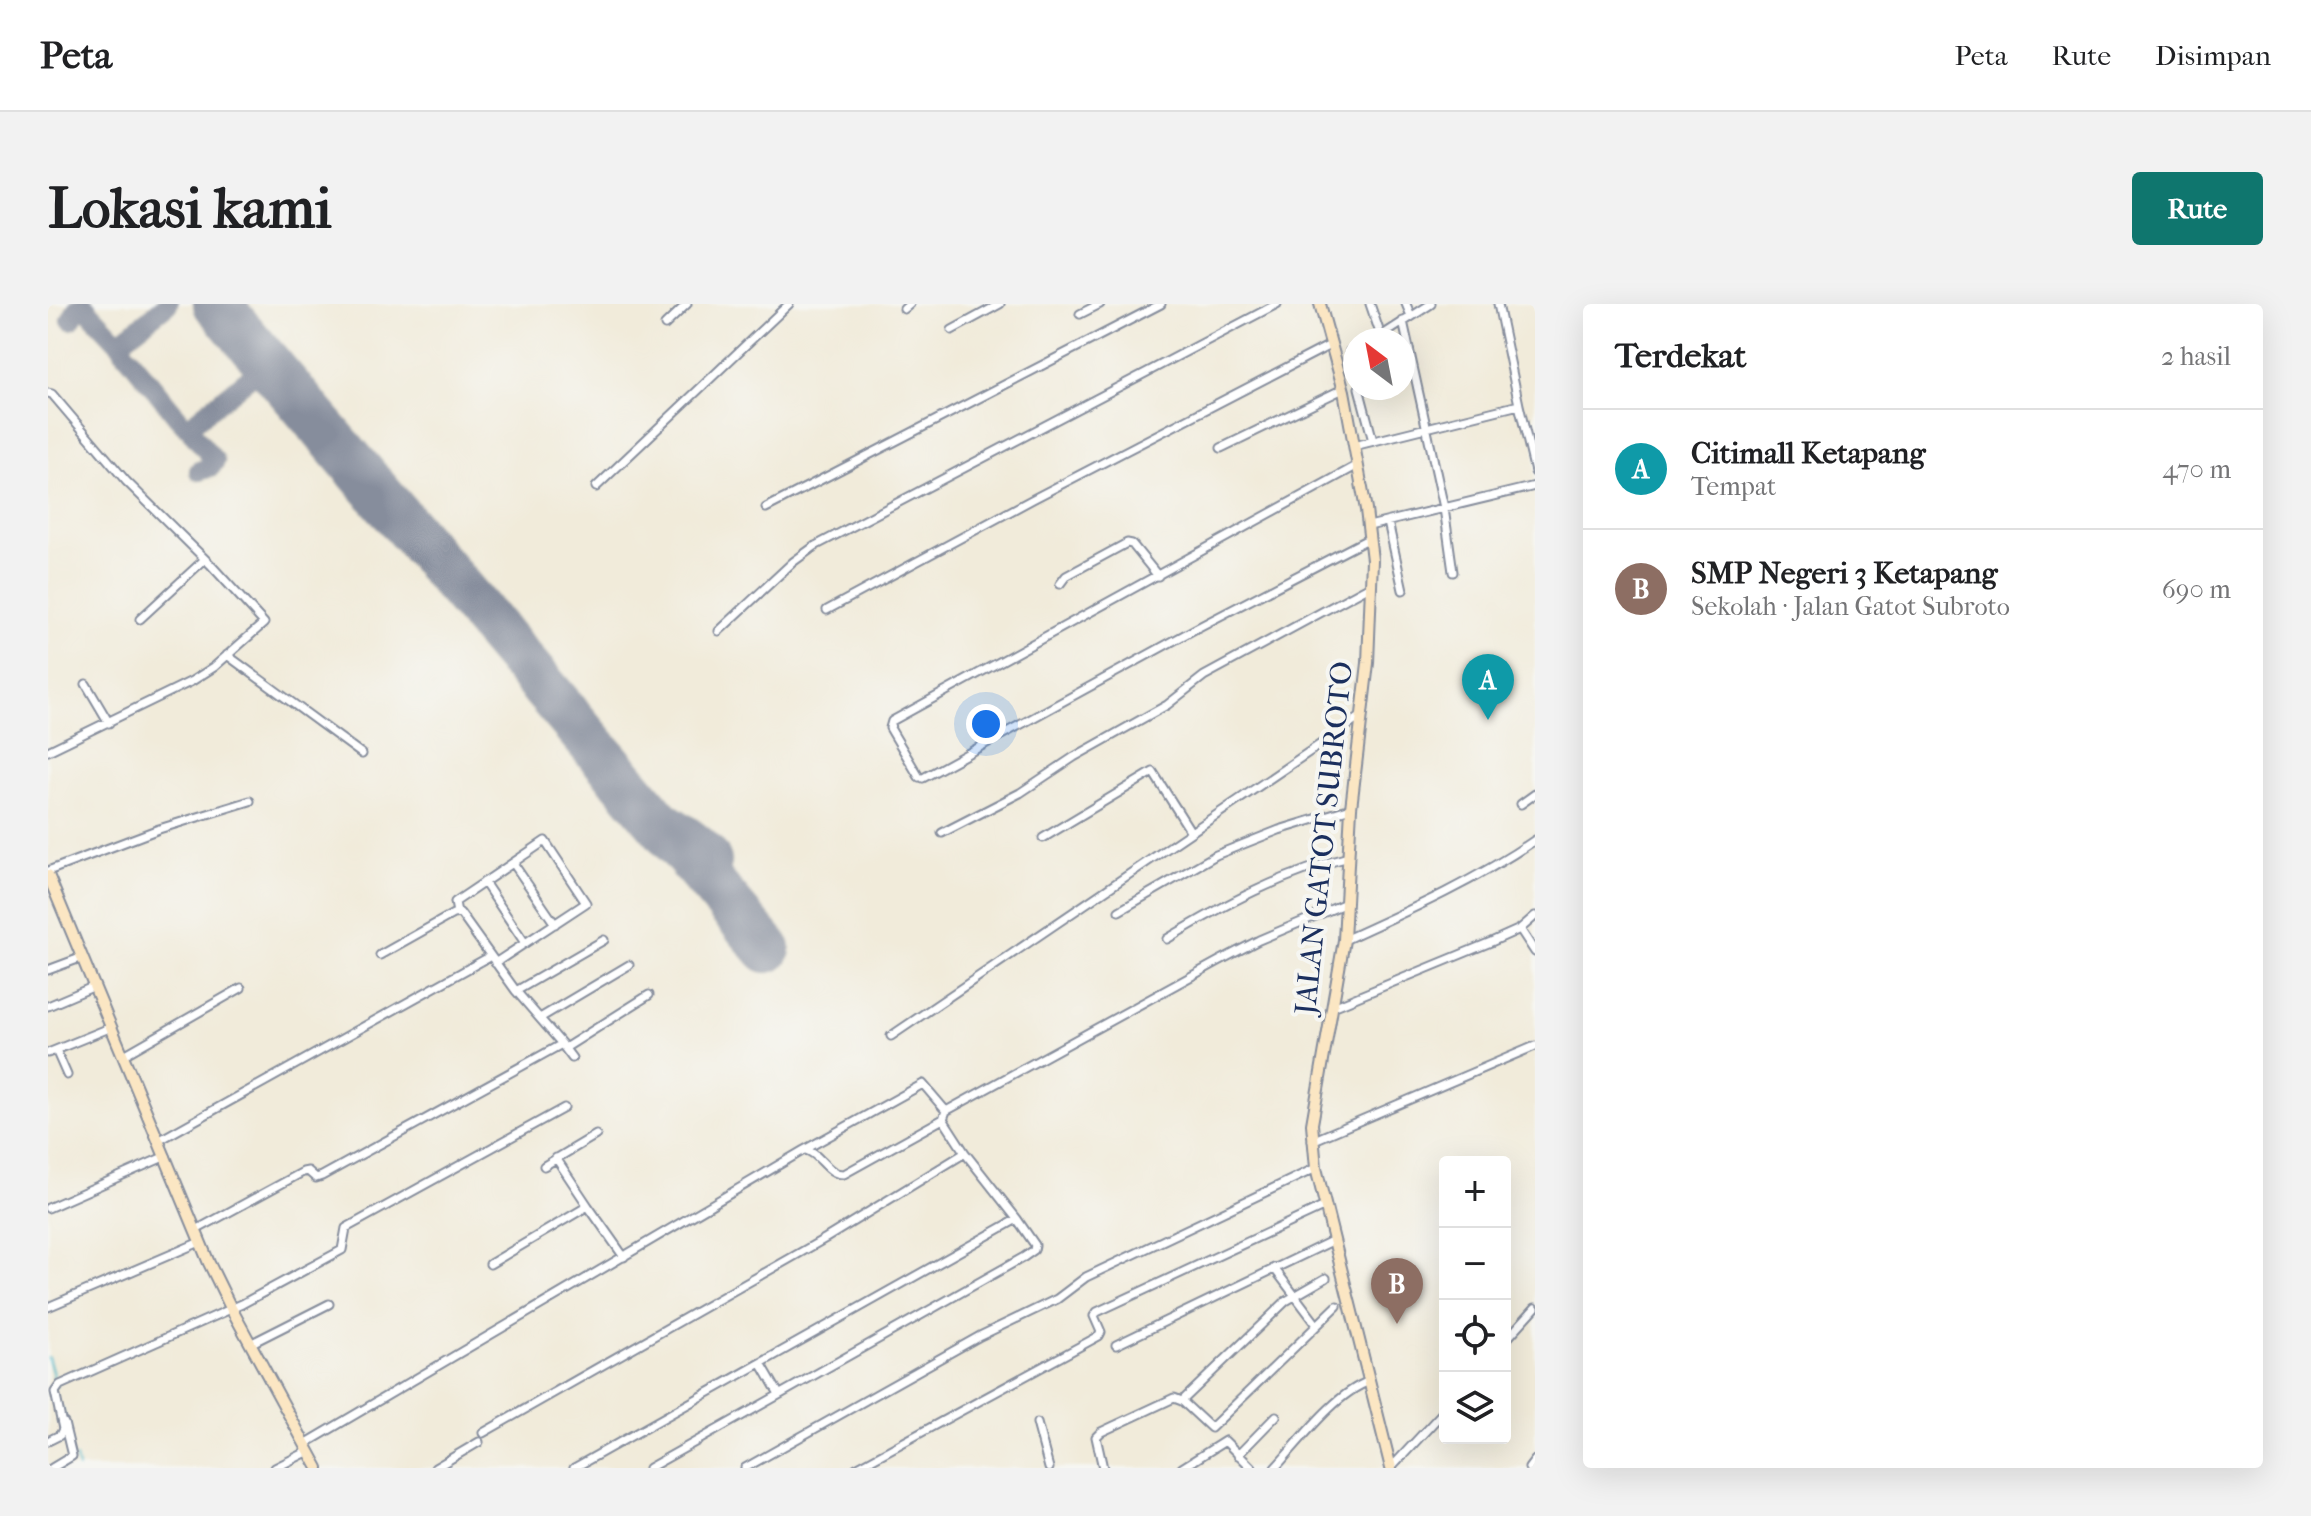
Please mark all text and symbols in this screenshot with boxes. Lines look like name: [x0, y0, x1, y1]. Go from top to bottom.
text: Peta: [40, 33, 112, 78]
text: Peta: [1955, 39, 2008, 72]
text: Rute: [2052, 39, 2111, 72]
text: Disimpan: [2155, 39, 2271, 72]
button: Rute: [2132, 172, 2263, 245]
text: Lokasi kami: [48, 176, 332, 241]
north arrow: [1343, 328, 1415, 400]
text: Terdekat: [1615, 336, 1746, 376]
text: 2 hasil: [2161, 341, 2231, 372]
text: Citimall Ketapang: [1691, 436, 1925, 471]
text: A: [1633, 454, 1649, 485]
text: 470 m: [2162, 454, 2231, 485]
text: Tempat: [1691, 471, 1776, 502]
text: SMP Negeri 3 Ketapang: [1691, 556, 1998, 591]
text: B: [1633, 574, 1649, 605]
text: 690 m: [2162, 574, 2231, 605]
text: Sekolah · Jalan Gatot Subroto: [1691, 591, 2010, 622]
pin: A: [1462, 654, 1514, 720]
street label: JALAN GATOT SUBROTO: [1288, 660, 1360, 1018]
your location: [966, 704, 1006, 744]
map controls: [1439, 1156, 1511, 1444]
button: +: [1439, 1156, 1511, 1228]
button: −: [1439, 1228, 1511, 1300]
pin: B: [1371, 1258, 1423, 1324]
button: locate: [1439, 1300, 1511, 1372]
button: layers: [1439, 1372, 1511, 1444]

